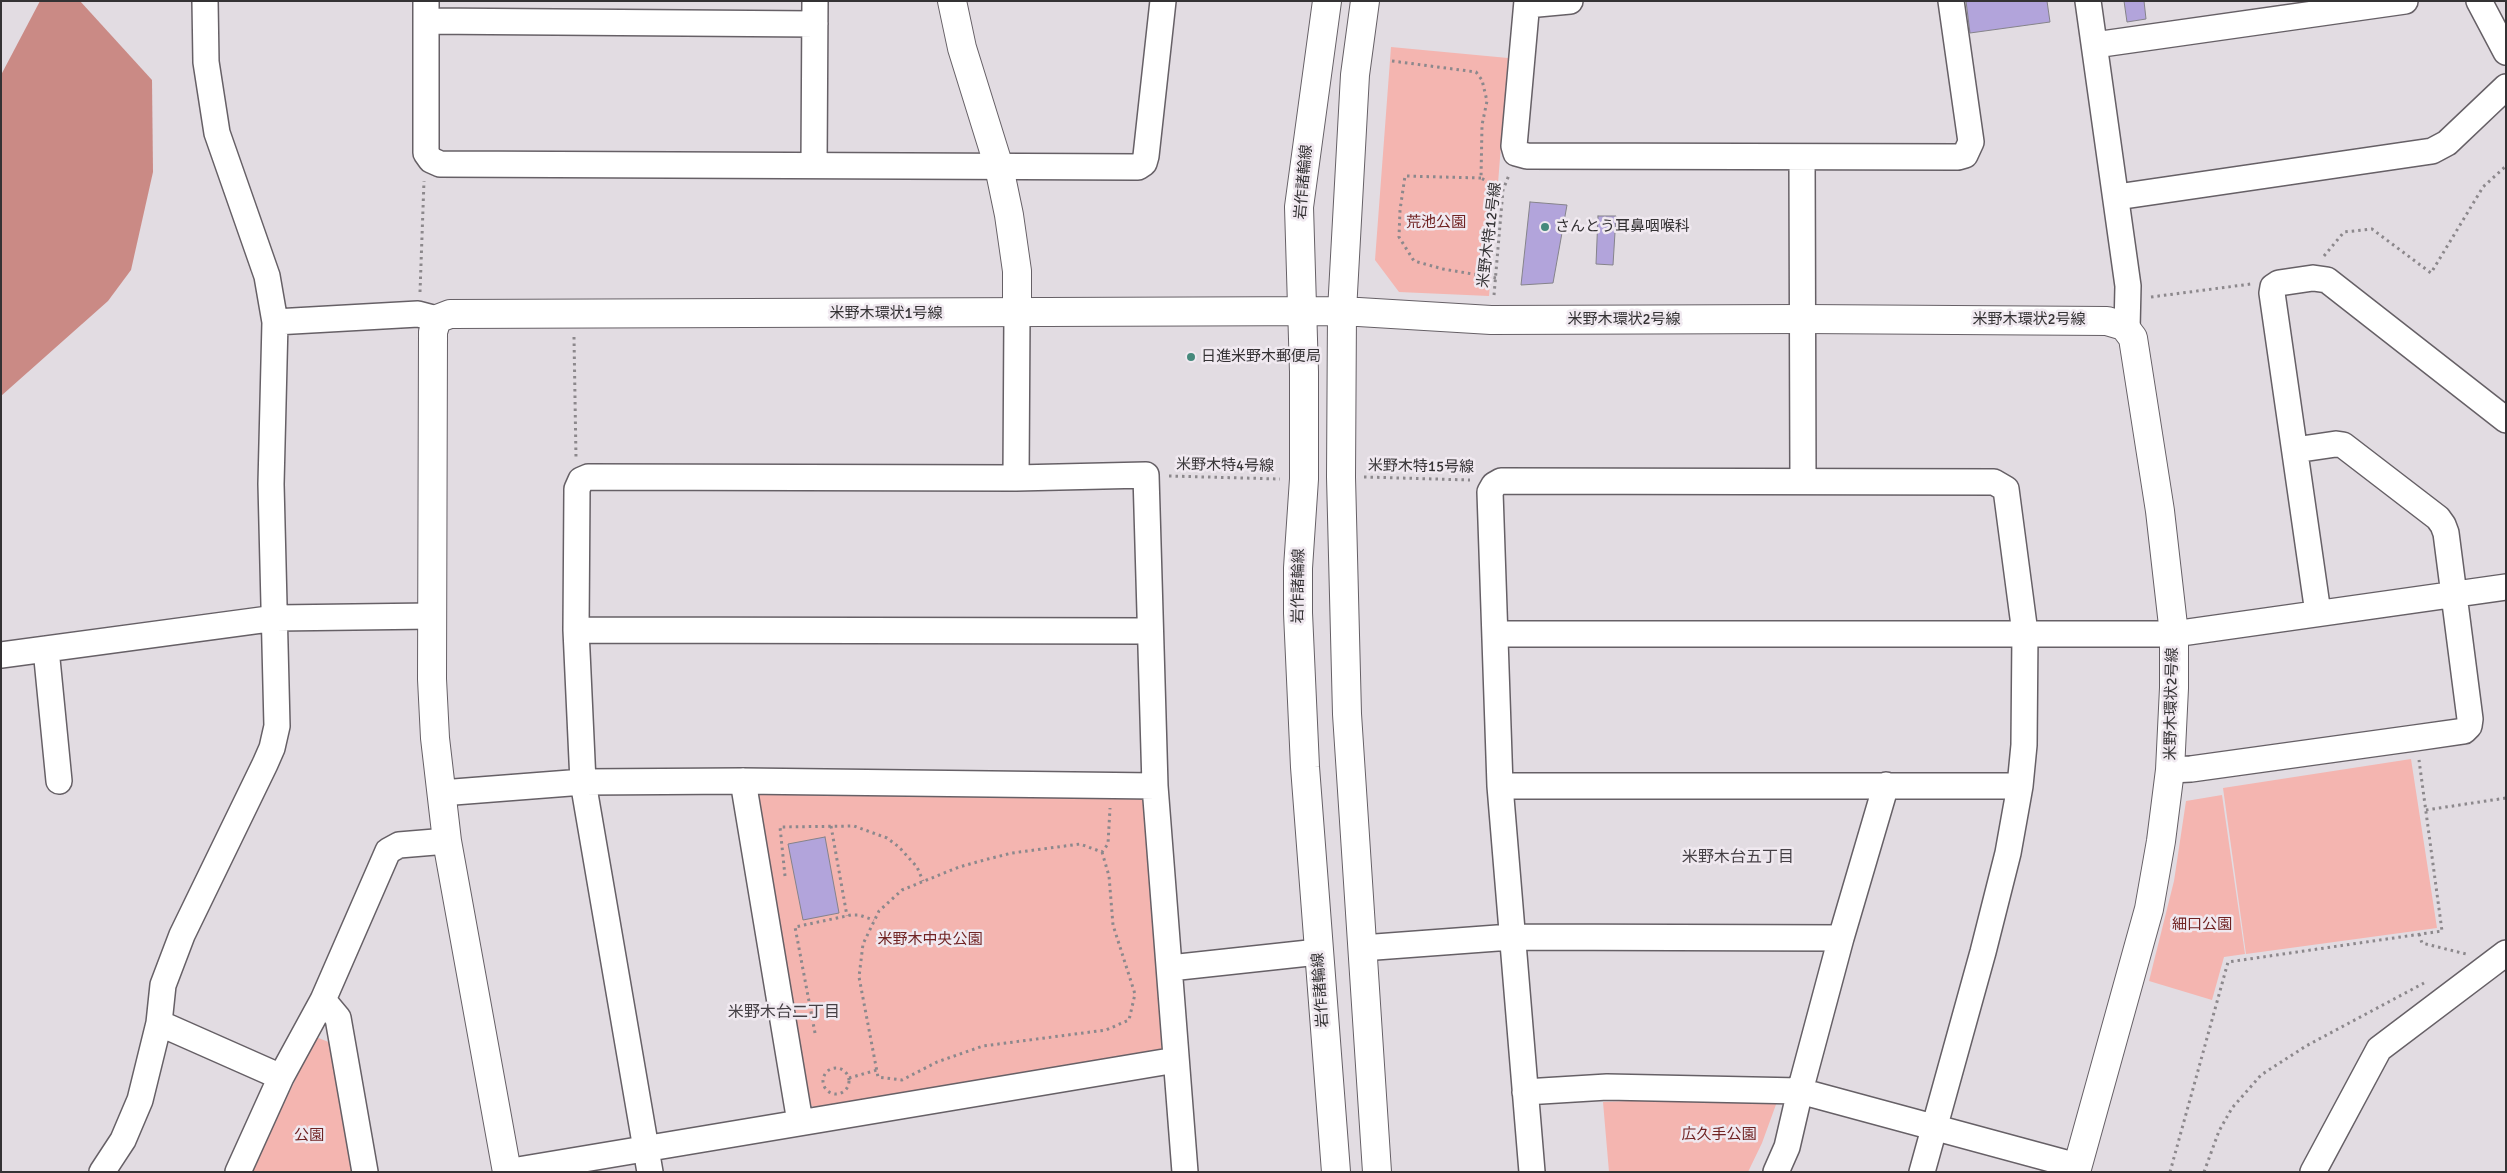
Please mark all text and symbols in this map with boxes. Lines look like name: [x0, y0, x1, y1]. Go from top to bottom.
street label: 岩作諸輪線: [1292, 144, 1316, 220]
street label: 米野木特12号線: [1475, 181, 1505, 289]
park label: 荒池公園: [1406, 214, 1466, 232]
place label: さんとう耳鼻咽喉科: [1555, 218, 1690, 236]
marker: さんとう耳鼻咽喉科: [1539, 221, 1551, 233]
street label: 米野木環状1号線: [829, 305, 943, 323]
street label: 米野木環状2号線: [1567, 311, 1681, 329]
street label: 米野木環状2号線: [1972, 311, 2086, 329]
place label: 日進米野木郵便局: [1201, 348, 1321, 366]
marker: 日進米野木郵便局: [1185, 351, 1197, 363]
street label: 米野木特4号線: [1176, 456, 1274, 476]
street label: 米野木特15号線: [1368, 457, 1474, 477]
street label: 岩作諸輪線: [1289, 548, 1309, 624]
street label: 米野木環状2号線: [2162, 647, 2182, 761]
district label: 米野木台五丁目: [1682, 848, 1794, 868]
park label: 細口公園: [2172, 916, 2232, 934]
park label: 米野木中央公園: [878, 931, 982, 949]
street label: 岩作諸輪線: [1309, 952, 1333, 1028]
district label: 米野木台二丁目: [728, 1003, 840, 1023]
park label: 広久手公園: [1682, 1126, 1756, 1144]
park label: 公園: [294, 1127, 324, 1145]

